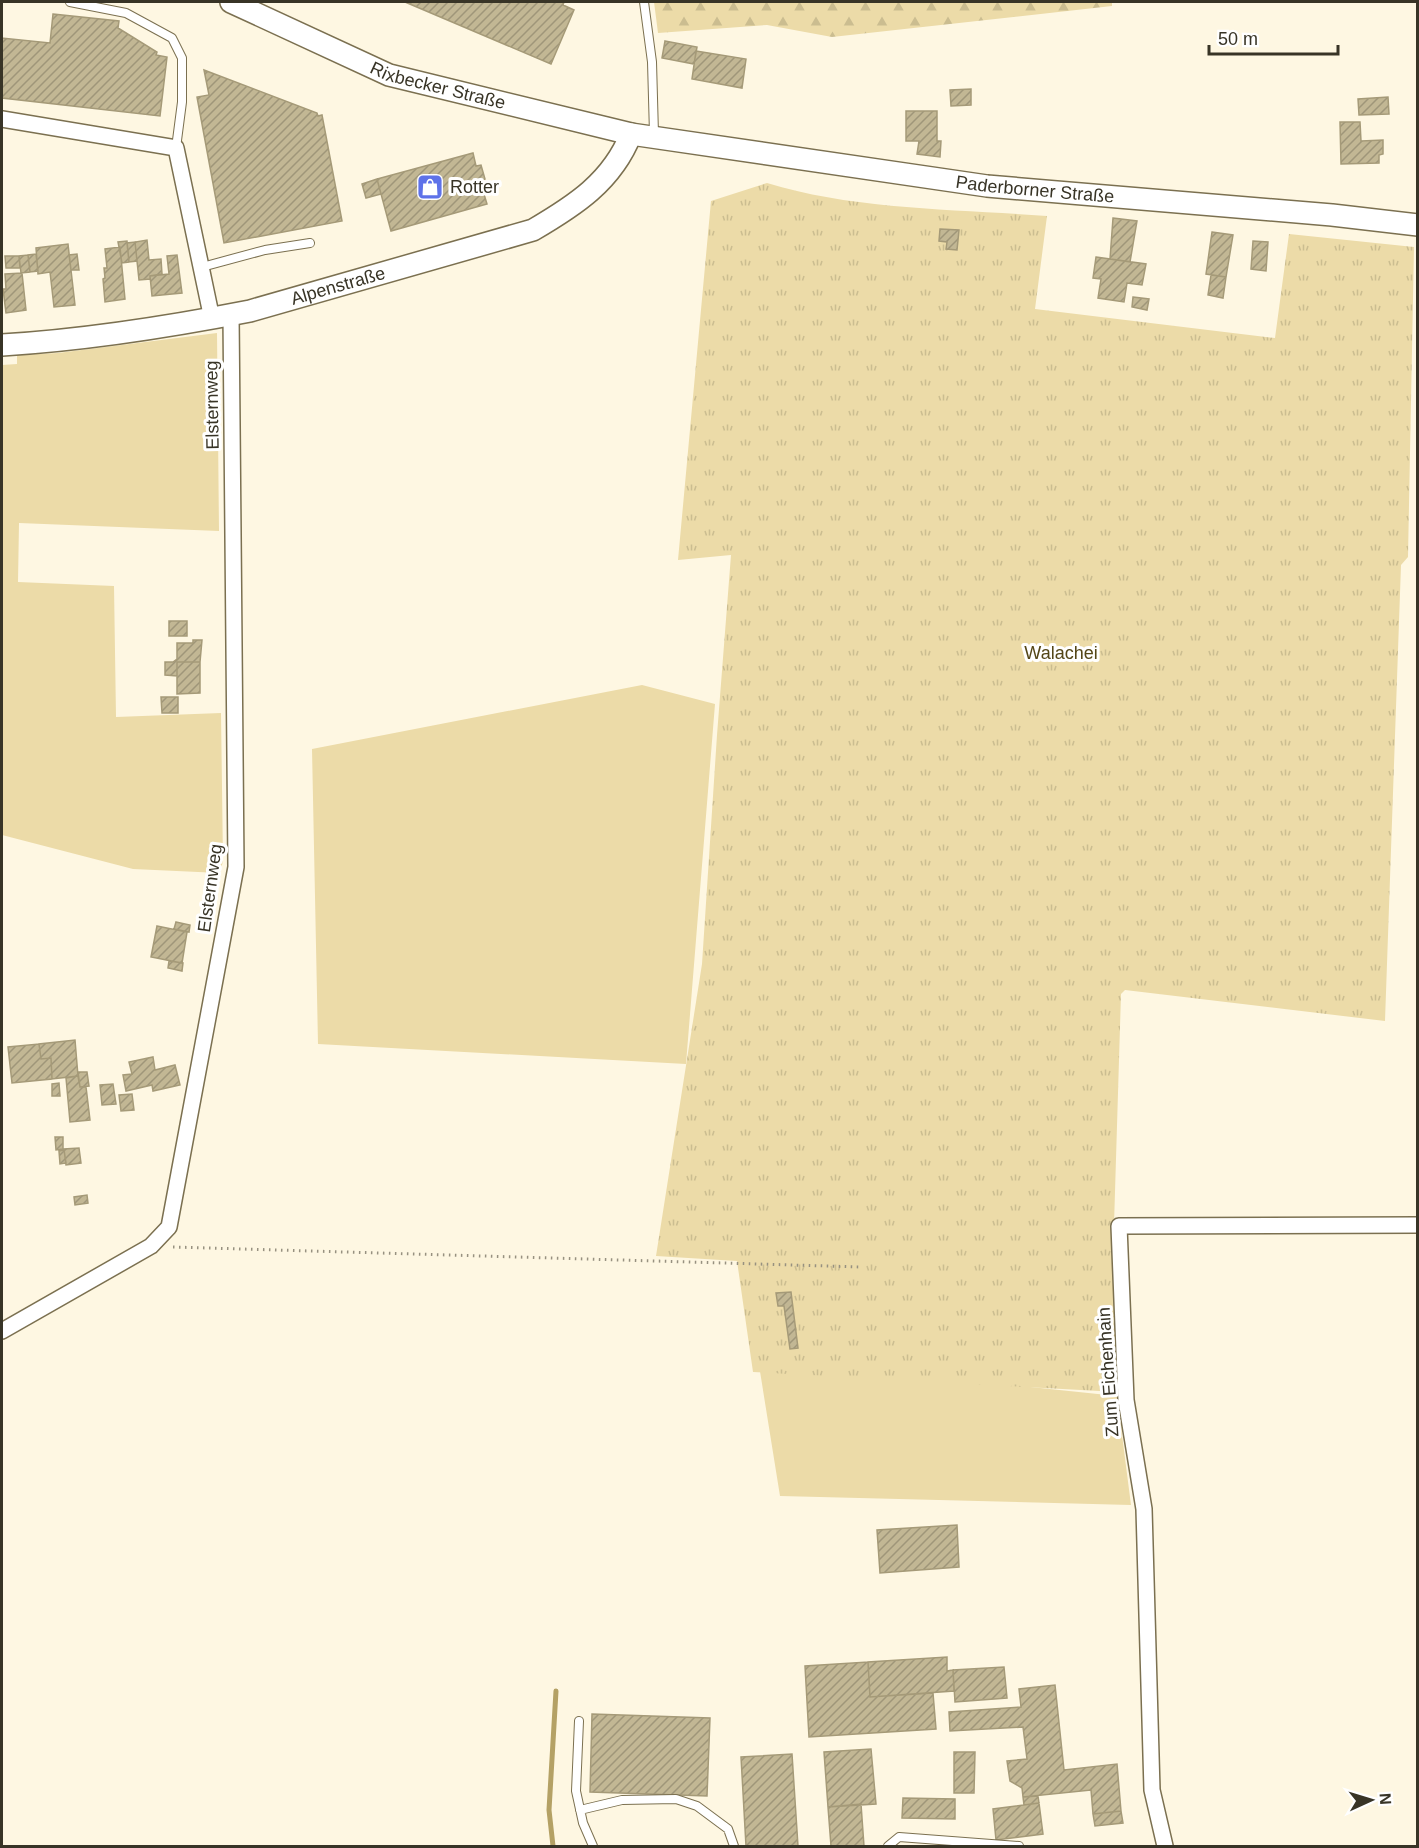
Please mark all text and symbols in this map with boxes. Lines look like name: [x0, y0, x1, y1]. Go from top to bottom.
scale bar: [1209, 18, 1338, 56]
text: 50 m: [1218, 29, 1258, 49]
street label: Rixbecker Straße: [367, 58, 507, 113]
shop icon: Rotter: [415, 172, 445, 202]
street label: Paderborner Straße: [954, 172, 1115, 207]
place label: Rotter: [450, 177, 499, 197]
street label: Alpenstraße: [289, 263, 387, 309]
street label: Elsternweg: [201, 360, 223, 450]
park label: Walachei: [1024, 643, 1098, 663]
street label: Elsternweg: [194, 843, 226, 933]
street label: Zum Eichenhain: [1093, 1306, 1123, 1438]
north arrow: [1341, 1770, 1401, 1830]
text: N: [1377, 1793, 1394, 1805]

